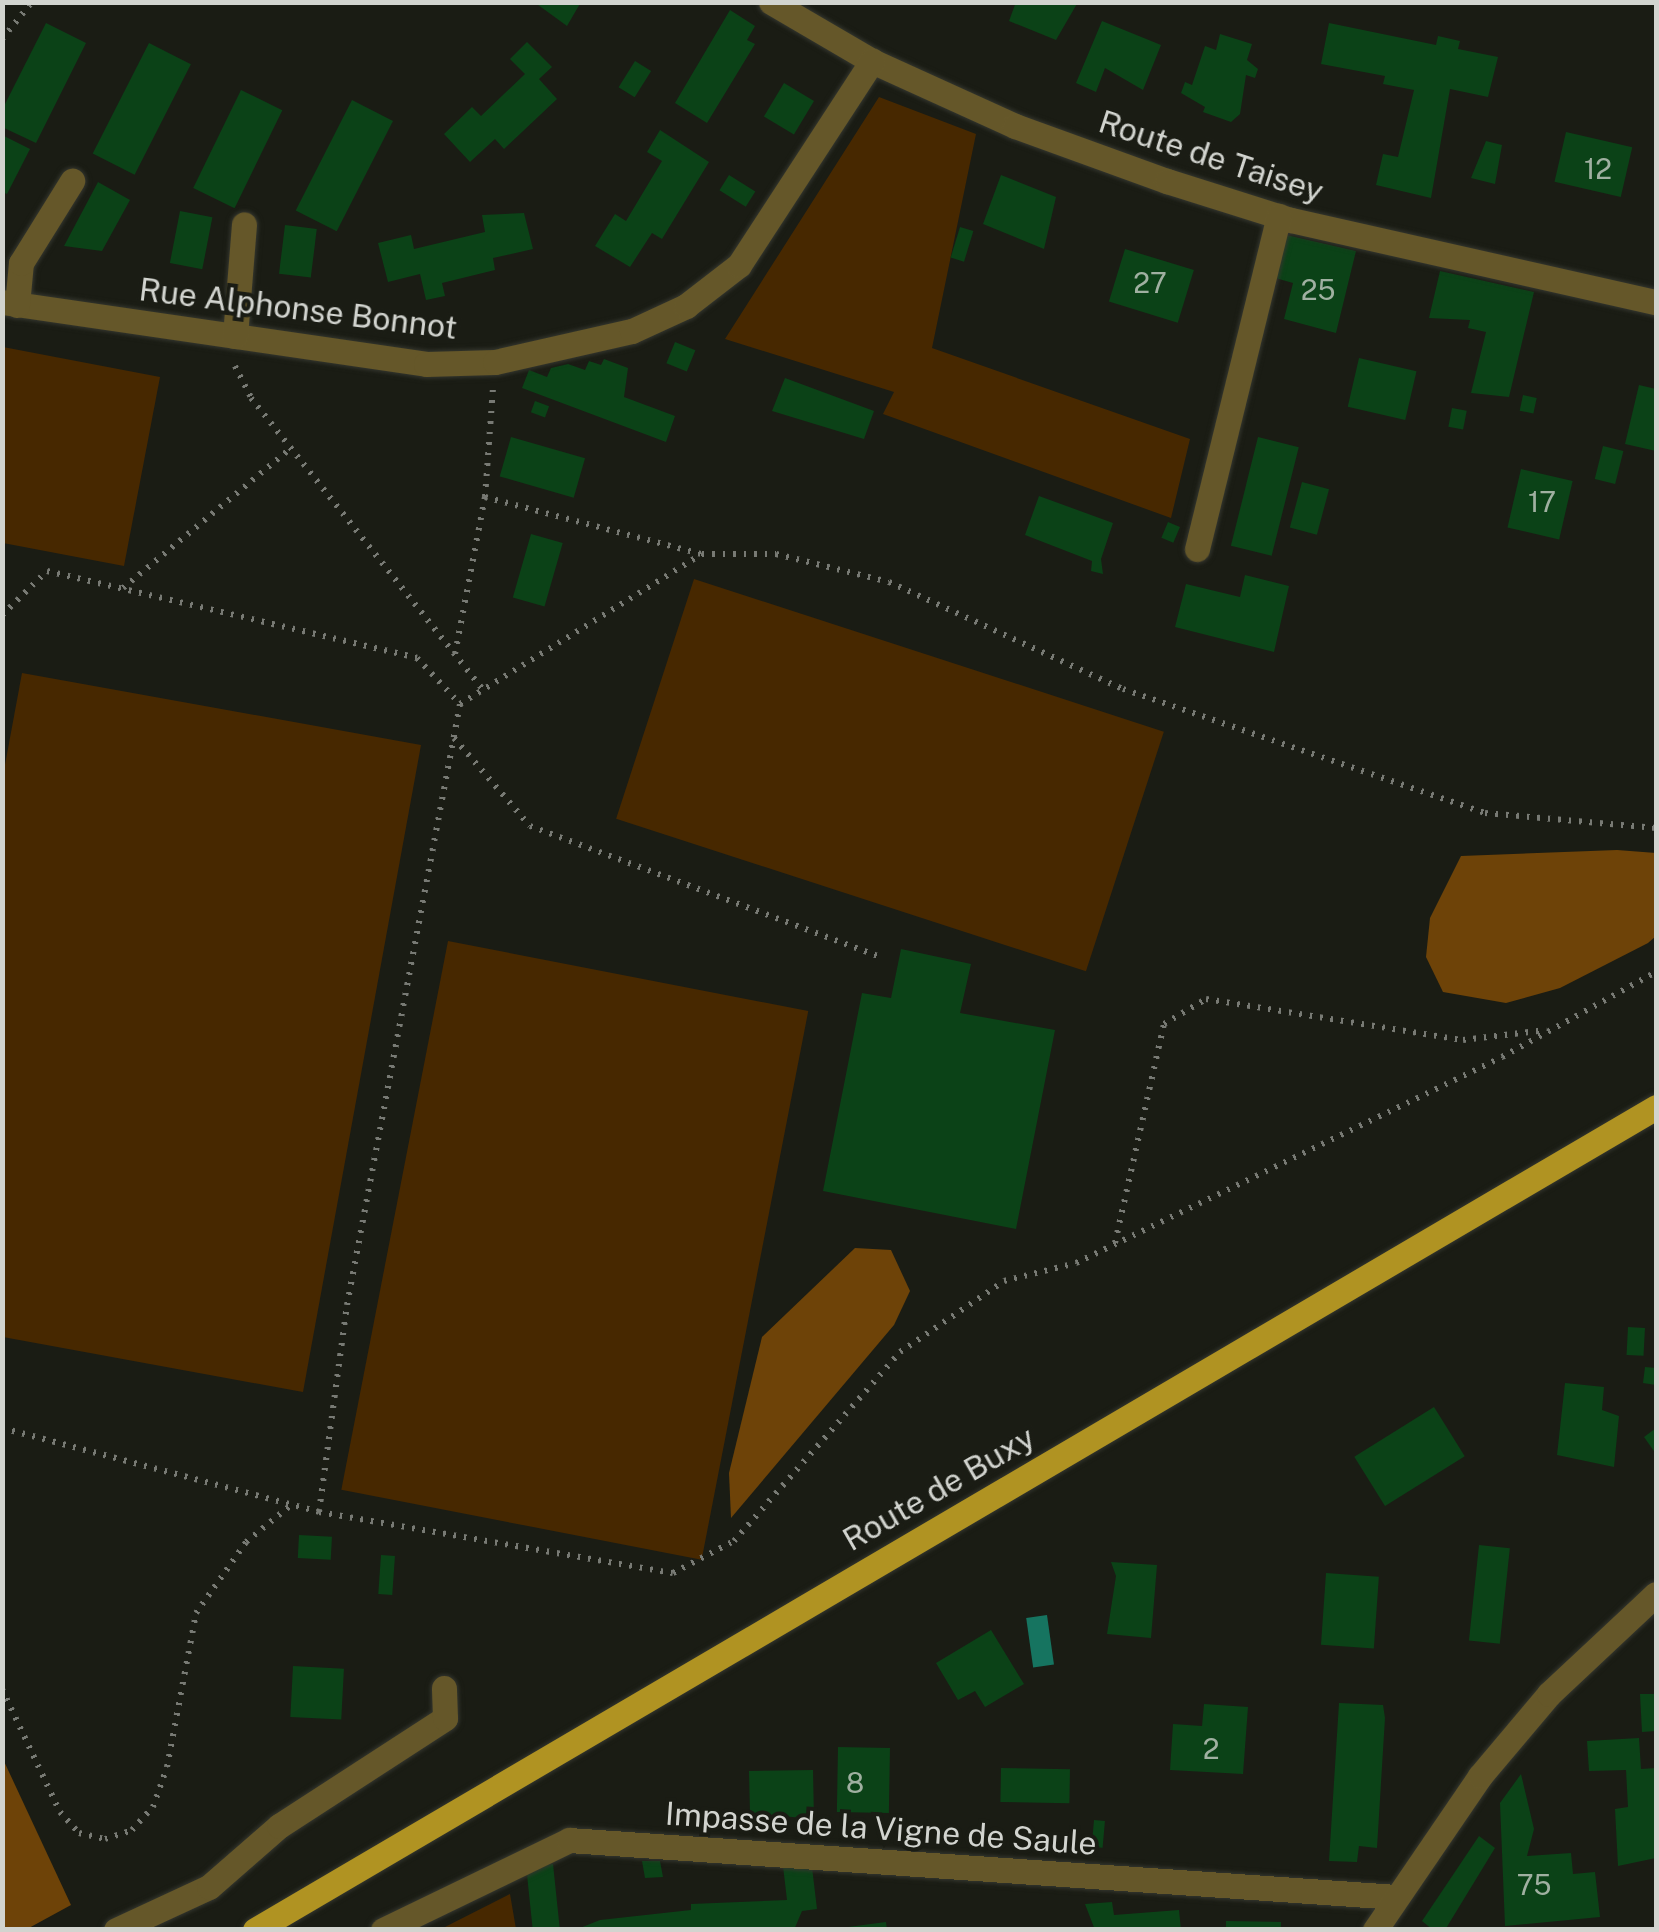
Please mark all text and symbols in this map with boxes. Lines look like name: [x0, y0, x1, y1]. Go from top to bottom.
street label: Route de Taisey: [1094, 102, 1328, 212]
house number: 12: [1584, 152, 1612, 186]
house number: 27: [1133, 266, 1167, 300]
street label: Rue Alphonse Bonnot: [137, 270, 459, 348]
house number: 25: [1301, 273, 1335, 307]
house number: 17: [1528, 485, 1556, 519]
street label: Route de Buxy: [836, 1418, 1042, 1560]
house number: 2: [1203, 1732, 1219, 1766]
house number: 8: [846, 1766, 864, 1800]
street label: Impasse de la Vigne de Saule: [663, 1795, 1099, 1863]
house number: 75: [1517, 1868, 1551, 1902]

